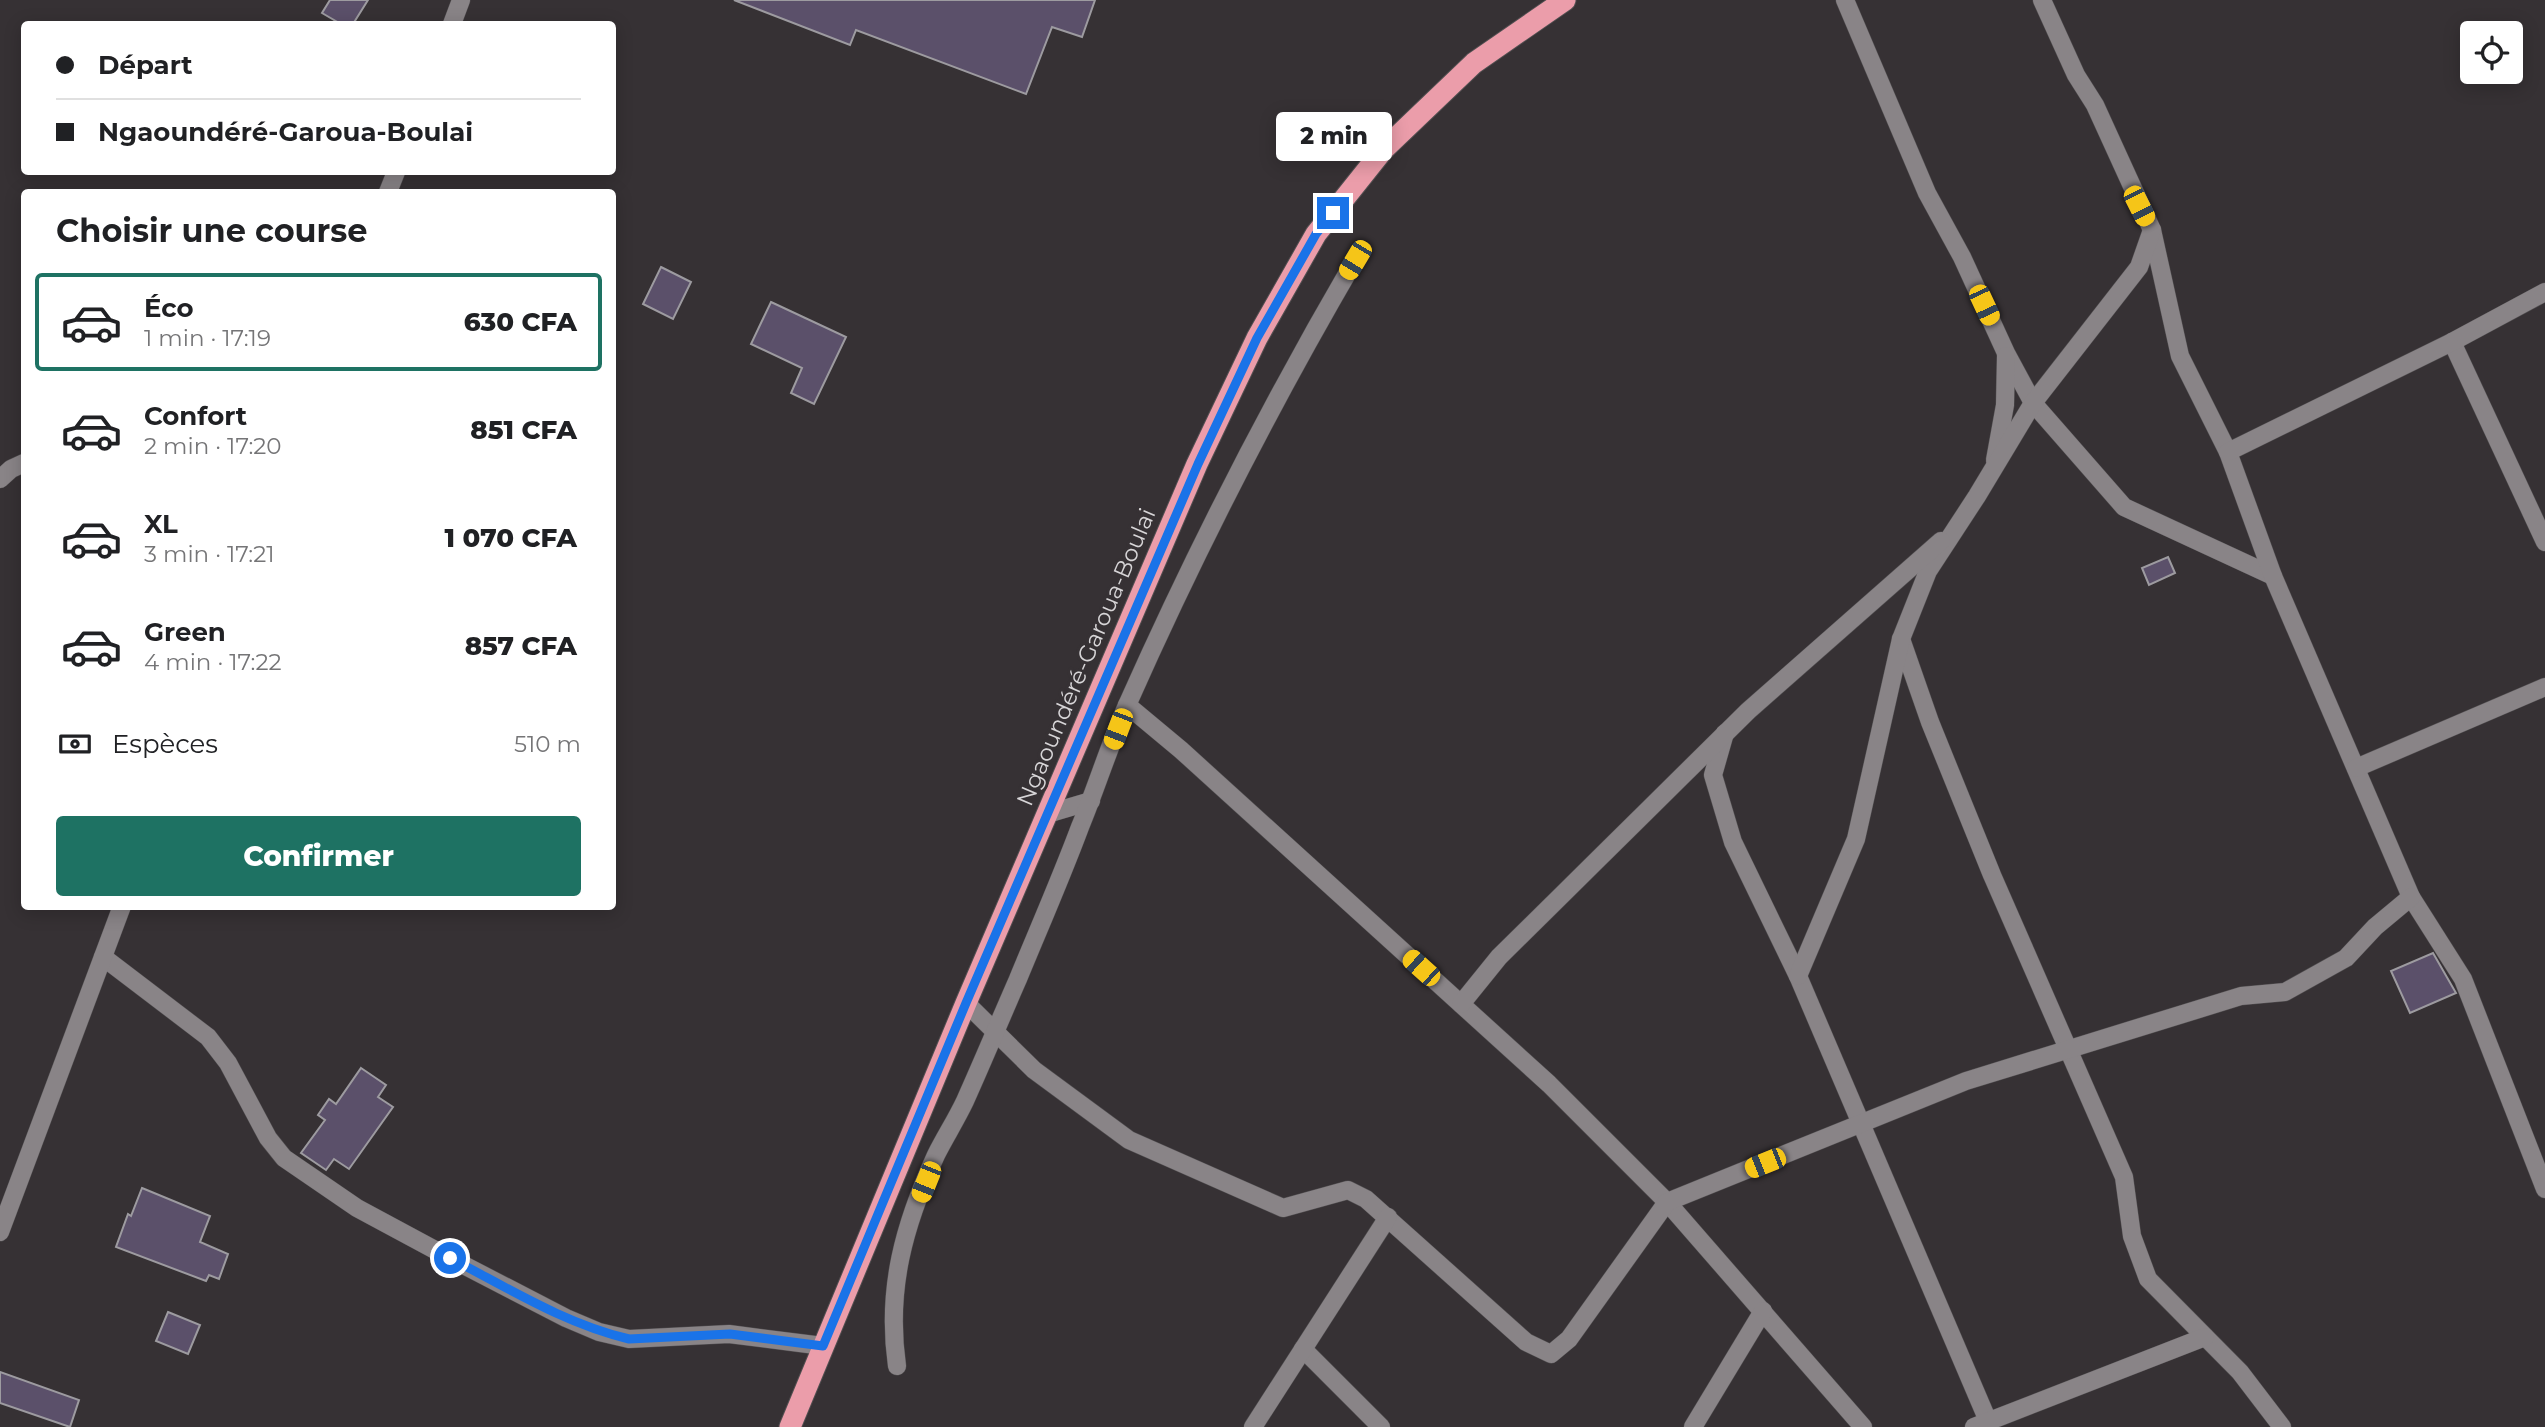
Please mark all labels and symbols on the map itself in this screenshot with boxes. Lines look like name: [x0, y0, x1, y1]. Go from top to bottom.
callout: 2 min: [1275, 111, 1391, 160]
car: [2121, 183, 2158, 229]
route end: [1317, 197, 1349, 229]
car: [1336, 237, 1375, 283]
car: [1966, 282, 2003, 328]
street label: Ngaoundéré-Garoua-Boulai: [1010, 504, 1162, 810]
car: [1101, 706, 1136, 752]
car: [1399, 946, 1444, 990]
car: [1742, 1145, 1789, 1181]
car: [909, 1159, 944, 1205]
route start: [434, 1242, 466, 1274]

